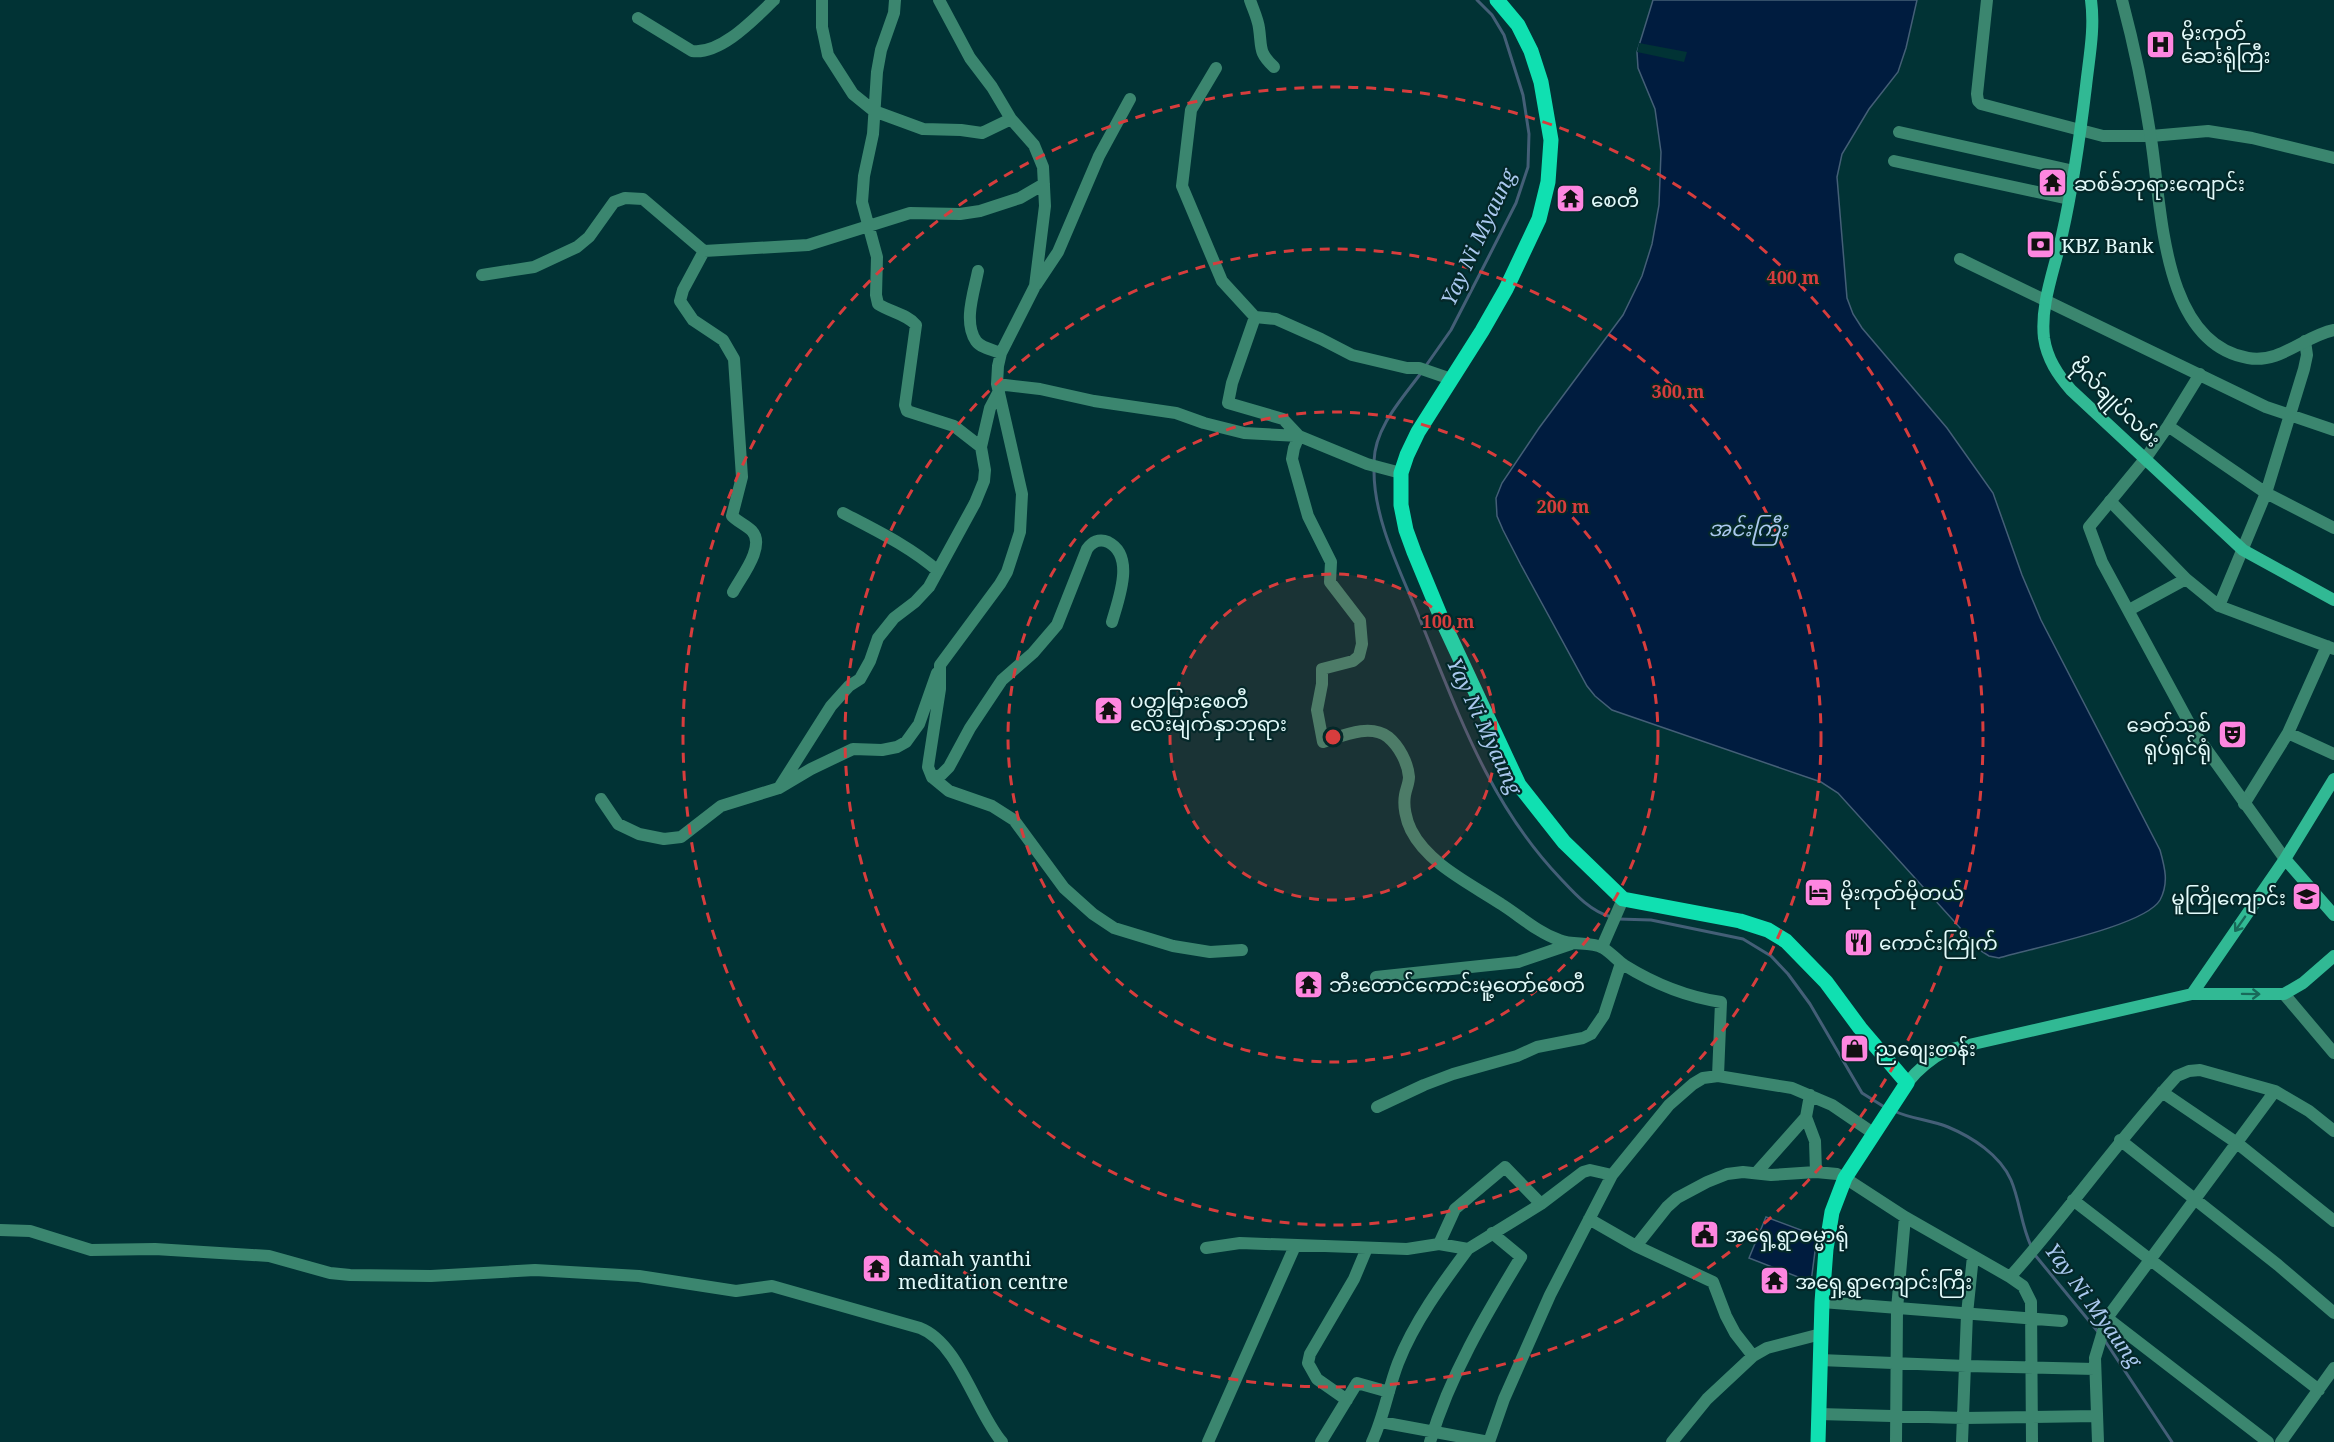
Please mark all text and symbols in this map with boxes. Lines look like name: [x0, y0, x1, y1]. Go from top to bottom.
place label: မိုးကုတ်‌ ‌ဆေးရုံကြီး: [2181, 19, 2270, 73]
hospital icon: မိုးကုတ်‌ ‌ဆေးရုံကြီး: [2144, 28, 2176, 60]
water label: Yay Ni Myaung: [1434, 163, 1522, 310]
temple icon: ဆစ်ခ်ဘုရားကျောင်း: [2037, 167, 2069, 199]
place label: ဆစ်ခ်ဘုရားကျောင်း: [2074, 170, 2245, 201]
temple icon: စေတီ: [1554, 183, 1586, 215]
place label: စေတီ: [1591, 186, 1639, 213]
bank icon: KBZ Bank: [2024, 229, 2056, 261]
place label: KBZ Bank: [2061, 232, 2154, 259]
text: 400 m: [1767, 265, 1820, 289]
street label: ဗိုလ်‌ချုပ်‌လမ်း: [2062, 351, 2167, 456]
text: 300 m: [1652, 379, 1705, 403]
text: 200 m: [1537, 494, 1590, 518]
water label: အင်းကြီး: [1708, 514, 1789, 546]
text: 100 m: [1422, 609, 1475, 633]
water label: Yay Ni Myaung: [1441, 653, 1529, 800]
place label: ပတ္တမြား‌စေတီ‌ လေးမျက်နှာဘုရား: [1130, 687, 1287, 741]
temple icon: ပတ္တမြား‌စေတီ‌ လေးမျက်နှာဘုရား: [1093, 695, 1125, 727]
place label: ခေတ်သစ် ရုပ်‌ရှင်ရုံ: [2127, 711, 2211, 765]
theatre icon: ခေတ်သစ် ရုပ်‌ရှင်ရုံ: [2216, 719, 2248, 751]
centre of rings: [1323, 727, 1343, 747]
hotel icon: မိုးကုတ်မိုတယ်: [1803, 876, 1835, 908]
place label: မိုးကုတ်မိုတယ်: [1840, 879, 1964, 910]
school or university icon: မူကြိုကျောင်း: [2291, 881, 2323, 913]
place label: မူကြိုကျောင်း: [2171, 884, 2286, 915]
one-way arrow: [2234, 916, 2246, 932]
restaurant icon: ကောင်းကြိုက်: [1842, 926, 1874, 958]
place label: ကောင်းကြိုက်: [1879, 929, 1998, 959]
temple icon: ဘီးတောင်ကောင်းမူ့တော်စေတီ: [1292, 968, 1324, 1000]
place label: ဘီးတောင်ကောင်းမူ့တော်စေတီ: [1329, 971, 1585, 1001]
one-way arrow: [2240, 988, 2260, 1000]
shop icon: ညစျေးတန်း: [1838, 1032, 1870, 1064]
place label: ညစျေးတန်း: [1875, 1035, 1976, 1065]
public building icon: အရှေ့ရွာဓမ္မာရုံ: [1688, 1218, 1720, 1250]
place label: အရှေ့ရွာဓမ္မာရုံ: [1725, 1221, 1849, 1252]
water label: Yay Ni Myaung: [2039, 1237, 2150, 1374]
place label: damah yanthi meditation centre: [898, 1245, 1068, 1295]
temple icon: damah yanthi meditation centre: [861, 1253, 893, 1285]
temple icon: အရှေ့ရွာကျောင်းကြီး: [1758, 1265, 1790, 1297]
place label: အရှေ့ရွာကျောင်းကြီး: [1795, 1268, 1972, 1299]

